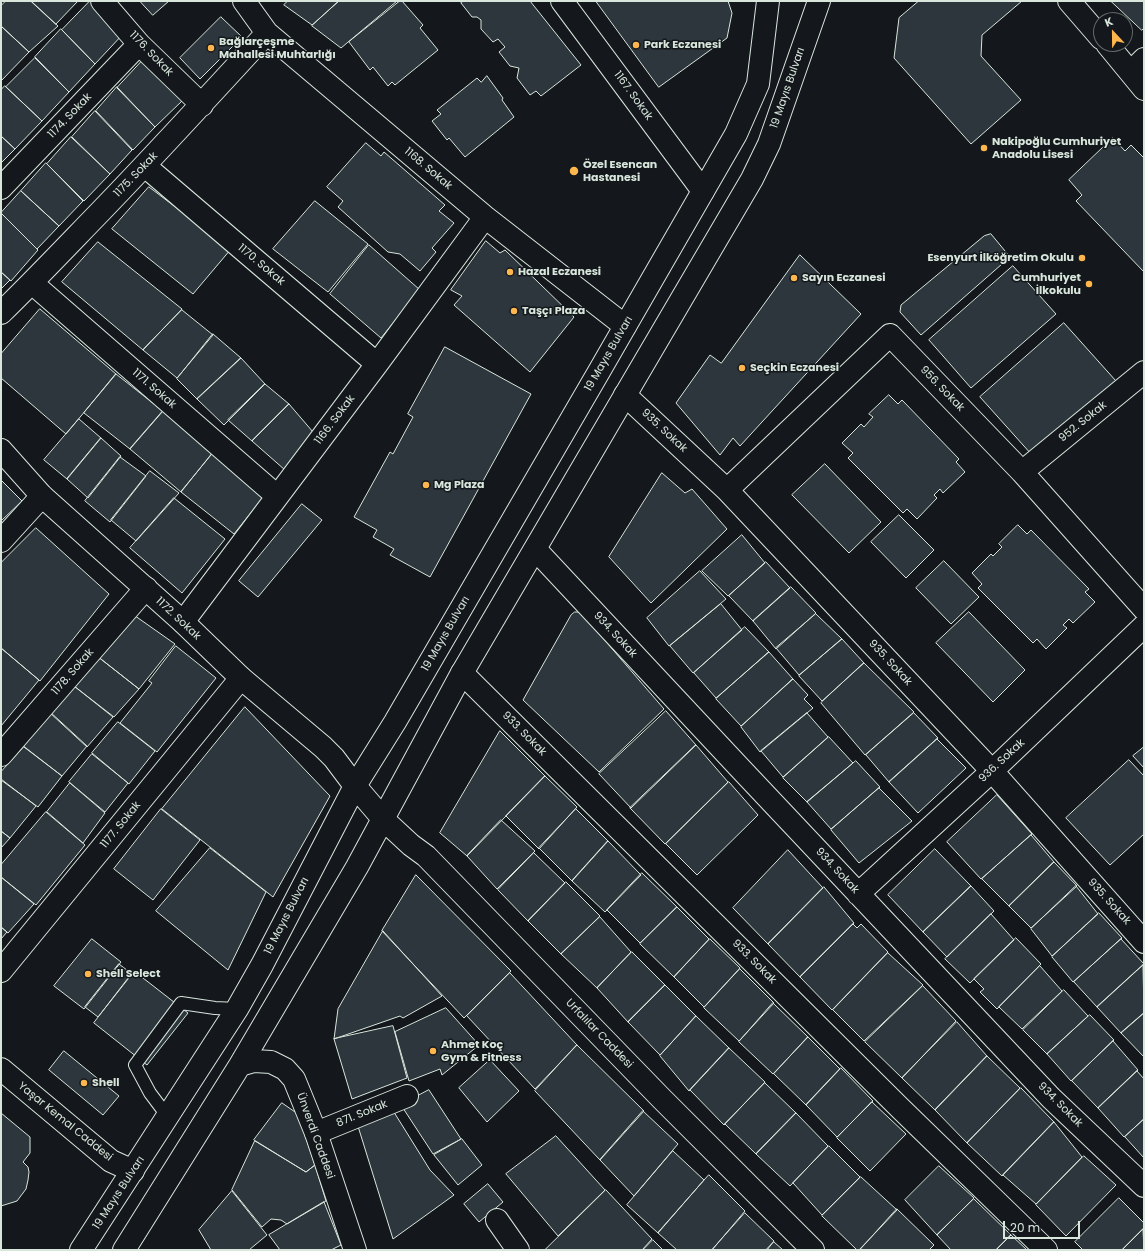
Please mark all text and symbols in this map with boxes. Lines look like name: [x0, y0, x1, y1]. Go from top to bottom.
north arrow: [1093, 12, 1133, 52]
text: K: [1102, 13, 1115, 31]
street label: 1176. Sokak: [126, 29, 176, 79]
place label: Bağlarçeşme Mahallesi Muhtarlığı: [219, 35, 336, 61]
place label: Park Eczanesi: [644, 38, 721, 52]
marker: Park Eczanesi: [631, 40, 641, 50]
marker: Bağlarçeşme Mahallesi Muhtarlığı: [206, 43, 216, 53]
street label: 19 Mayıs Bulvarı: [768, 46, 808, 130]
street label: 1167. Sokak: [611, 69, 655, 123]
street label: 1174. Sokak: [45, 91, 95, 141]
place label: Nakipoğlu Cumhuriyet Anadolu Lisesi: [992, 135, 1121, 161]
marker: Nakipoğlu Cumhuriyet Anadolu Lisesi: [979, 143, 989, 153]
street label: 1168. Sokak: [401, 145, 455, 193]
street label: 1175. Sokak: [111, 150, 161, 200]
place label: Özel Esencan Hastanesi: [583, 158, 657, 184]
marker: Özel Esencan Hastanesi: [568, 165, 580, 177]
street label: 1170. Sokak: [235, 241, 287, 289]
place label: Esenyurt İlköğretim Okulu: [927, 251, 1074, 265]
marker: Esenyurt İlköğretim Okulu: [1077, 253, 1087, 263]
place label: Hazal Eczanesi: [518, 265, 601, 279]
marker: Hazal Eczanesi: [505, 267, 515, 277]
place label: Sayın Eczanesi: [802, 271, 886, 285]
place label: Cumhuriyet İlkokulu: [1013, 271, 1081, 297]
marker: Sayın Eczanesi: [789, 273, 799, 283]
marker: Cumhuriyet İlkokulu: [1084, 279, 1094, 289]
place label: Taşçı Plaza: [522, 304, 585, 318]
marker: Taşçı Plaza: [509, 306, 519, 316]
street label: 19 Mayıs Bulvarı: [582, 314, 636, 394]
place label: Seçkin Eczanesi: [750, 361, 839, 375]
marker: Seçkin Eczanesi: [737, 363, 747, 373]
street label: 956. Sokak: [917, 363, 967, 415]
street label: 1171. Sokak: [129, 366, 179, 412]
street label: 1166. Sokak: [312, 393, 358, 447]
street label: 952. Sokak: [1056, 399, 1110, 445]
street label: 935. Sokak: [638, 406, 690, 456]
place label: Mg Plaza: [434, 478, 484, 492]
marker: Mg Plaza: [421, 480, 431, 490]
street label: 19 Mayıs Bulvarı: [419, 594, 473, 674]
street label: 1172. Sokak: [153, 595, 203, 643]
street label: 934. Sokak: [590, 609, 640, 661]
street label: 935. Sokak: [865, 637, 915, 689]
street label: 1178. Sokak: [49, 646, 97, 698]
street label: 933. Sokak: [499, 709, 549, 759]
street label: 936. Sokak: [976, 736, 1028, 786]
street label: 1177. Sokak: [98, 799, 144, 851]
street label: 934. Sokak: [812, 845, 862, 897]
street label: 19 Mayıs Bulvarı: [262, 875, 312, 957]
street label: 935. Sokak: [1085, 876, 1133, 928]
street label: 933. Sokak: [729, 937, 779, 987]
place label: Shell Select: [96, 967, 160, 981]
marker: Shell Select: [83, 969, 93, 979]
street label: Urfalılar Caddesi: [563, 997, 635, 1071]
place label: Ahmet Koç Gym & Fitness: [441, 1038, 522, 1064]
marker: Ahmet Koç Gym & Fitness: [428, 1046, 438, 1056]
place label: Shell: [92, 1076, 119, 1090]
marker: Shell: [79, 1078, 89, 1088]
street label: Yaşar Kemal Caddesi: [15, 1080, 115, 1164]
street label: 934. Sokak: [1035, 1080, 1085, 1130]
street label: Ünverdi Caddesi: [293, 1091, 337, 1181]
street label: 871. Sokak: [335, 1098, 389, 1130]
street label: 19 Mayıs Bulvarı: [90, 1154, 148, 1232]
scale bar: [1005, 1213, 1082, 1239]
text: 20 m: [1010, 1219, 1040, 1236]

